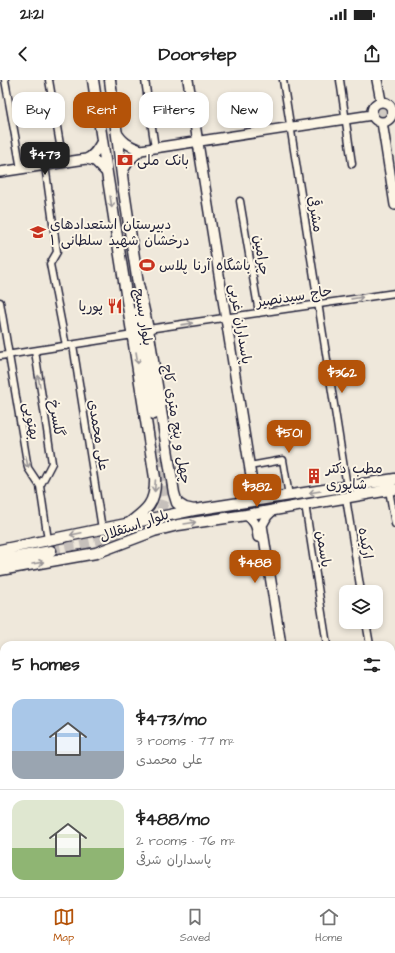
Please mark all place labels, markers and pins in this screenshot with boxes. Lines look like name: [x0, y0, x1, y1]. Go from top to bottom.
pin: $473: [21, 142, 69, 176]
bank icon: بانک ملی: [116, 151, 134, 169]
place label: بانک ملی: [137, 151, 189, 171]
place label: دبیرستان استعدادهای درخشان شهید سلطانی ۱: [50, 215, 189, 251]
school or university icon: دبیرستان استعدادهای درخشان شهید سلطانی ۱: [29, 223, 47, 241]
sports icon: باشگاه آرنا پلاس: [138, 256, 156, 274]
place label: باشگاه آرنا پلاس: [159, 256, 251, 276]
place label: پوریا: [78, 297, 103, 317]
restaurant icon: پوریا: [106, 297, 124, 315]
pin: $362: [318, 360, 366, 394]
pin: $501: [265, 420, 313, 454]
place label: مطب دکتر شاپوری: [325, 459, 383, 495]
building icon: مطب دکتر شاپوری: [305, 467, 323, 485]
pin: $382: [233, 474, 281, 508]
pin: $488: [231, 550, 279, 584]

